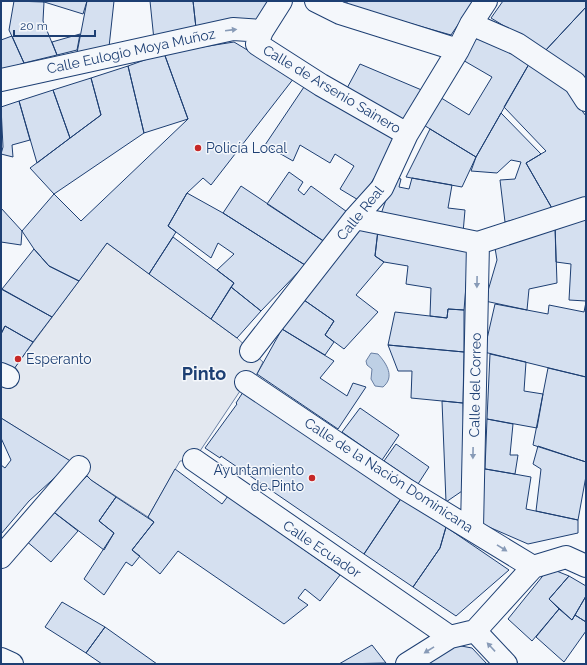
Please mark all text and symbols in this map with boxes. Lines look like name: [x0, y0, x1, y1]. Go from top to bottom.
scale bar: [14, 12, 95, 38]
text: 20 m: [20, 19, 48, 33]
street label: Calle Eulogio Moya Muñoz: [45, 25, 217, 77]
one-way arrow: [224, 27, 237, 33]
street label: Calle de Arsenio Sainero: [260, 42, 404, 136]
place label: Policía Local: [206, 140, 287, 156]
marker: Policía Local: [193, 143, 203, 153]
street label: Calle Real: [333, 182, 387, 243]
one-way arrow: [474, 276, 480, 289]
street label: Calle del Correo: [466, 333, 484, 437]
place label: Esperanto: [26, 351, 92, 367]
marker: Esperanto: [13, 354, 23, 364]
district label: Pinto: [182, 363, 226, 384]
street label: Calle de la Nación Dominicana: [302, 414, 476, 536]
one-way arrow: [470, 447, 476, 460]
place label: Ayuntamiento de Pinto: [214, 462, 304, 494]
marker: Ayuntamiento de Pinto: [307, 473, 317, 483]
street label: Calle Ecuador: [280, 517, 364, 581]
one-way arrow: [496, 544, 508, 551]
one-way arrow: [486, 642, 495, 652]
one-way arrow: [423, 647, 435, 654]

